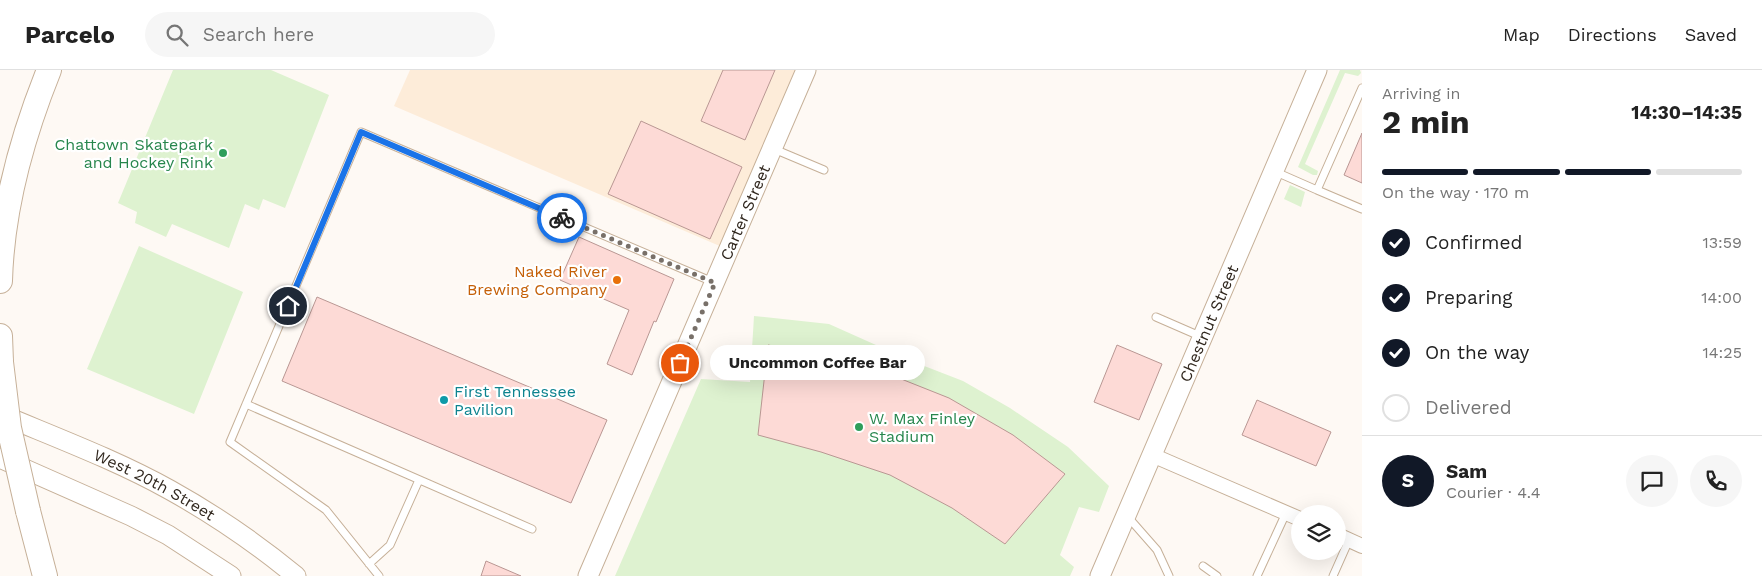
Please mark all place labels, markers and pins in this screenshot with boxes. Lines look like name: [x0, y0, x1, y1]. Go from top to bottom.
place label: Chattown Skatepark and Hockey Rink: [54, 135, 213, 172]
marker: Chattown Skatepark and Hockey Rink: [217, 147, 229, 159]
place label: Naked River Brewing Company: [467, 262, 608, 299]
marker: Naked River Brewing Company: [611, 274, 623, 286]
pin: [267, 285, 309, 327]
pin: [659, 342, 701, 384]
callout: Uncommon Coffee Bar: [710, 346, 925, 380]
place label: First Tennessee Pavilion: [454, 382, 576, 419]
marker: First Tennessee Pavilion: [438, 394, 450, 406]
place label: W. Max Finley Stadium: [869, 409, 976, 446]
marker: W. Max Finley Stadium: [853, 421, 865, 433]

